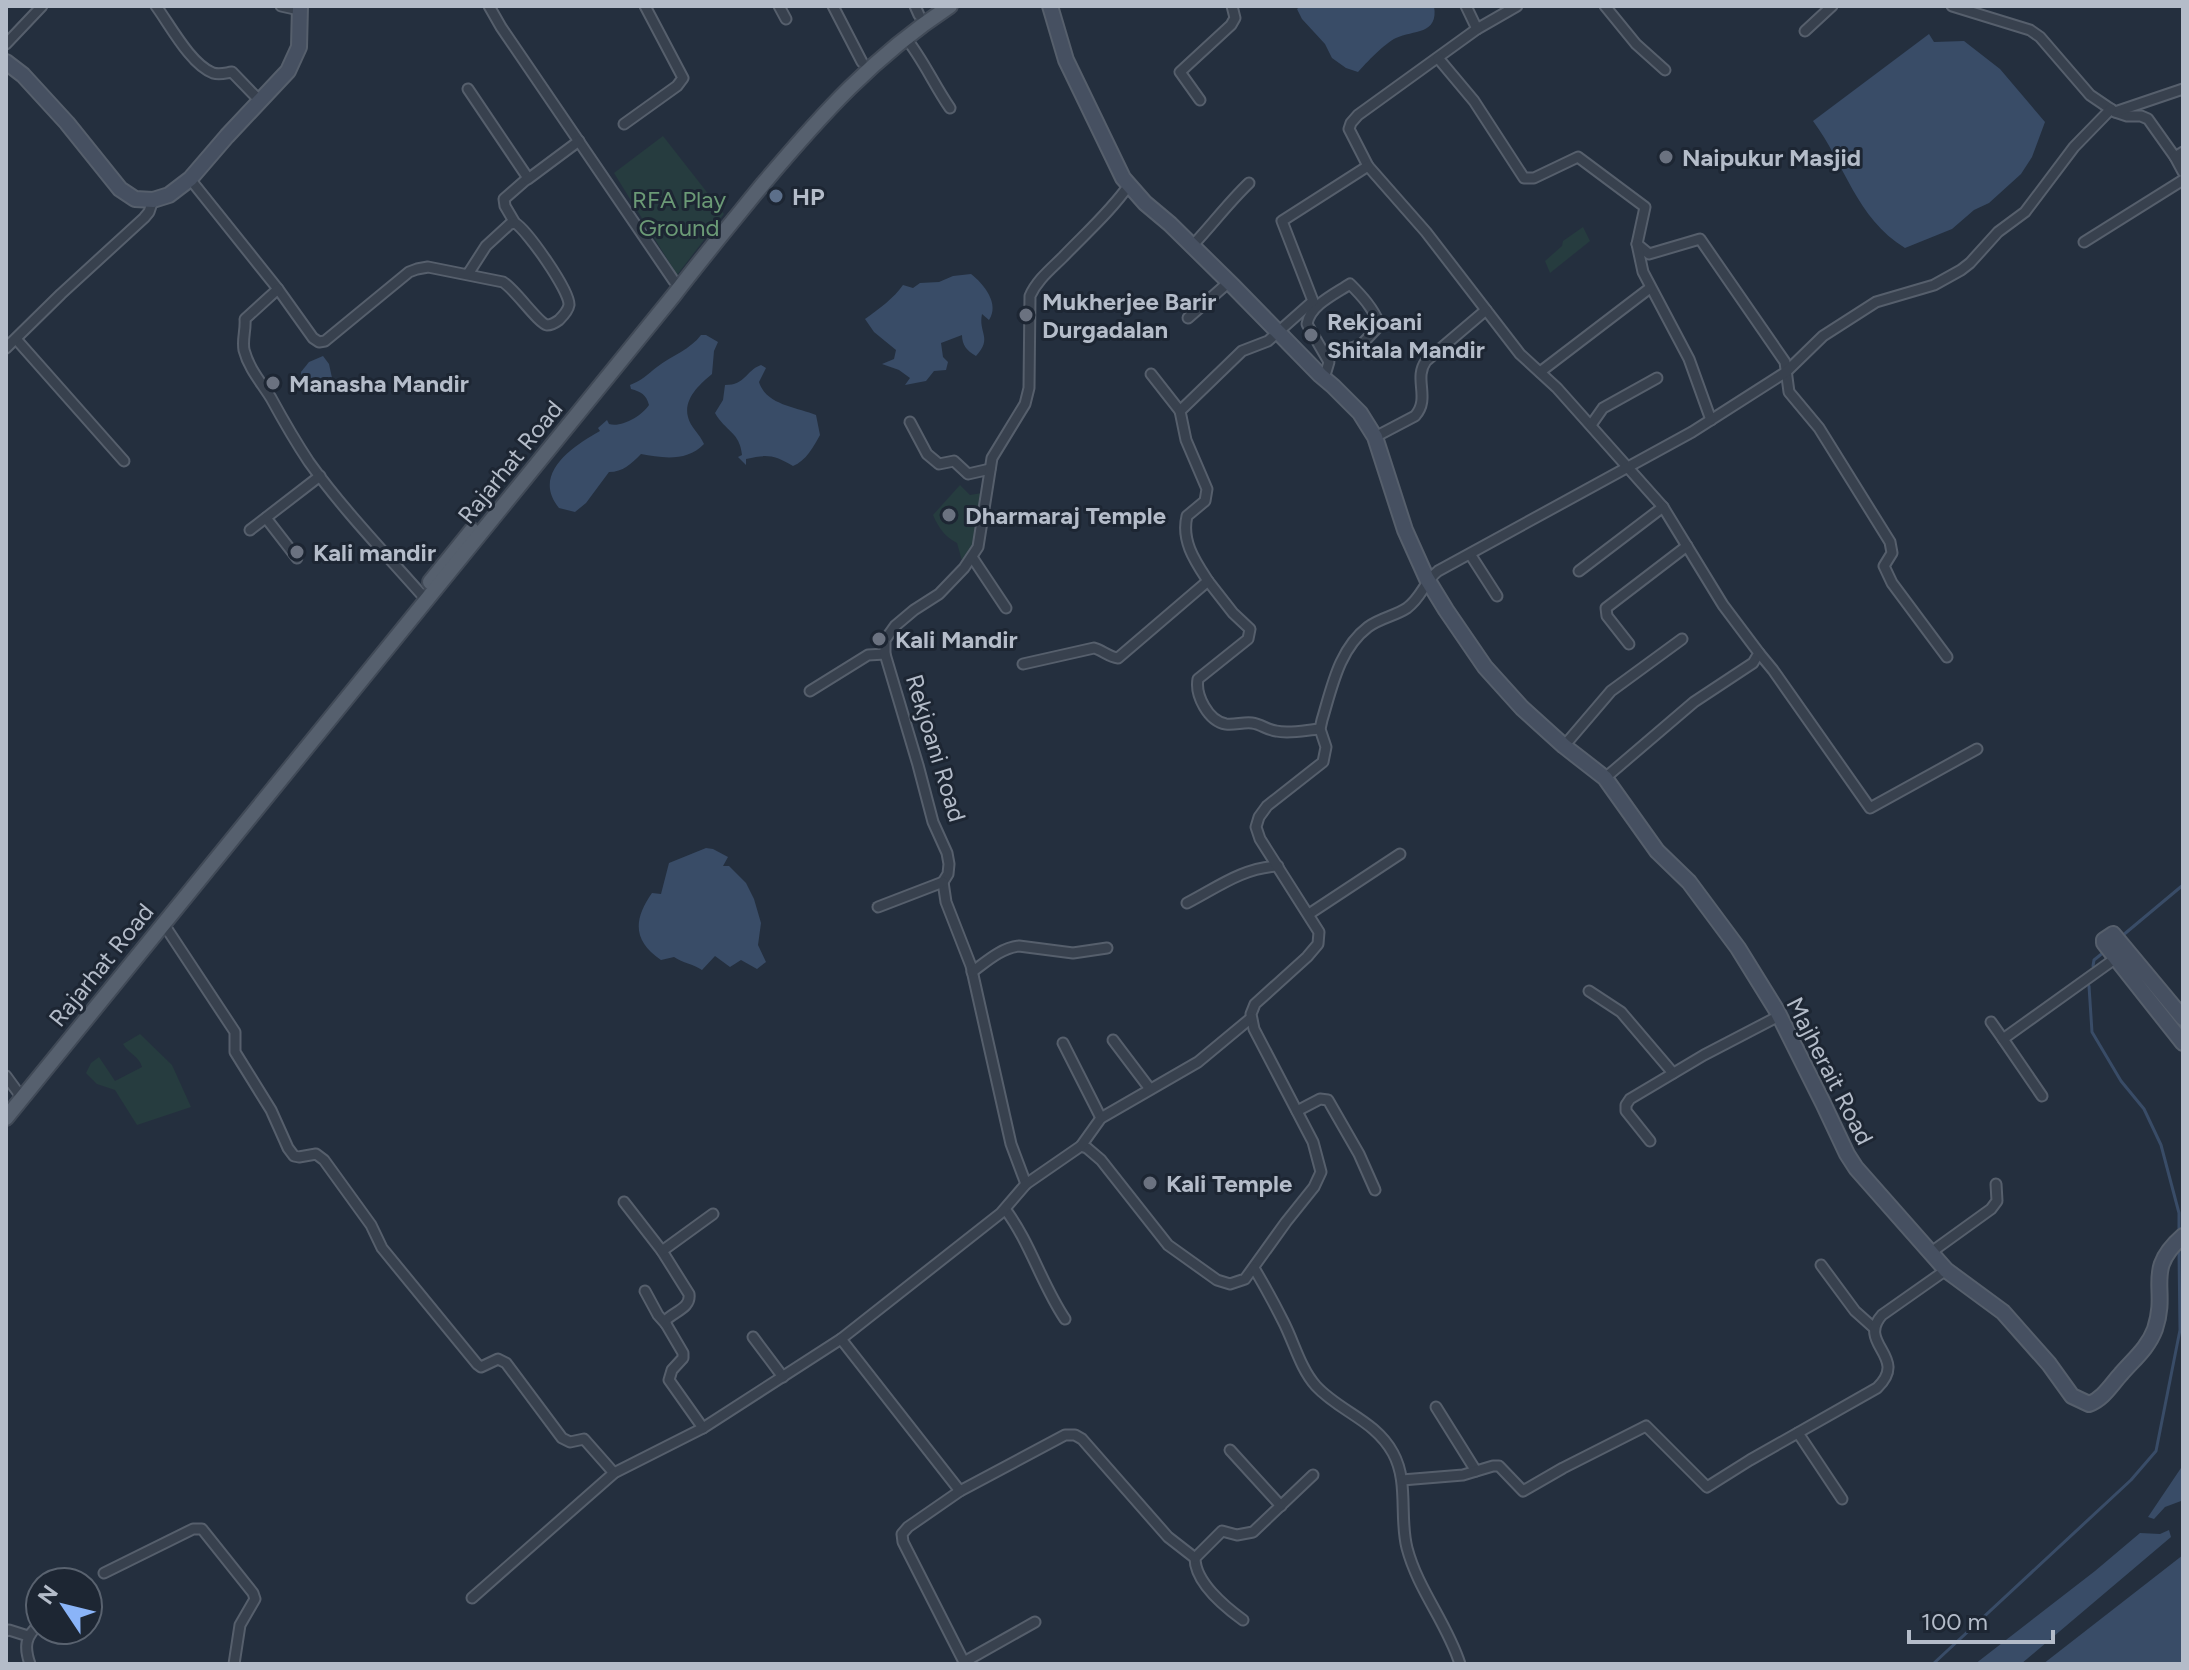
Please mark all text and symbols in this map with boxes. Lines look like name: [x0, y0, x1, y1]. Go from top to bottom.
place label: Naipukur Masjid: [1682, 143, 1861, 172]
marker: Naipukur Masjid: [1657, 148, 1675, 166]
place label: HP: [792, 182, 825, 211]
park label: RFA Play Ground: [632, 185, 726, 242]
marker: HP: [767, 187, 785, 205]
place label: Mukherjee Barir Durgadalan: [1042, 287, 1216, 344]
marker: Mukherjee Barir Durgadalan: [1017, 306, 1035, 324]
place label: Rekjoani Shitala Mandir: [1327, 307, 1485, 364]
marker: Rekjoani Shitala Mandir: [1302, 326, 1320, 344]
place label: Manasha Mandir: [289, 369, 469, 398]
marker: Manasha Mandir: [264, 374, 282, 392]
street label: Rajarhat Road: [452, 395, 568, 529]
place label: Dharmaraj Temple: [965, 501, 1166, 530]
marker: Dharmaraj Temple: [940, 506, 958, 524]
place label: Kali mandir: [313, 538, 436, 567]
marker: Kali mandir: [288, 543, 306, 561]
place label: Kali Mandir: [895, 625, 1018, 654]
marker: Kali Mandir: [870, 630, 888, 648]
street label: Rekjoani Road: [900, 671, 972, 825]
street label: Rajarhat Road: [43, 898, 159, 1032]
street label: Majherait Road: [1780, 992, 1880, 1150]
place label: Kali Temple: [1166, 1169, 1292, 1198]
marker: Kali Temple: [1141, 1174, 1159, 1192]
north arrow: [24, 1566, 104, 1646]
text: N: [32, 1580, 64, 1610]
scale bar: [1909, 1594, 2053, 1644]
text: 100 m: [1921, 1607, 1988, 1636]

